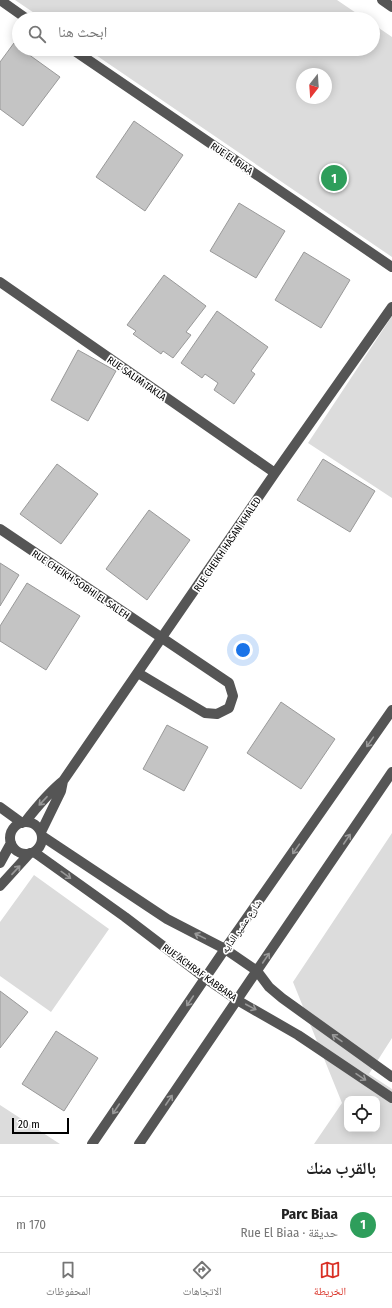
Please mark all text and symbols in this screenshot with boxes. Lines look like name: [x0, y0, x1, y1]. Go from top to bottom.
search box: [12, 12, 380, 56]
icon: search: [26, 23, 48, 45]
text: ابحث هنا: [58, 23, 107, 41]
north arrow: [296, 68, 332, 104]
street label: RUE EL BIAA: [208, 140, 255, 178]
pin: 1: [321, 163, 347, 193]
street label: RUE SALIM TAKLA: [105, 354, 169, 404]
street label: RUE CHEIKH HASAN KHALED: [192, 495, 264, 594]
street label: RUE CHEIKH SOBHI EL SALEH: [29, 548, 131, 622]
your location: [233, 640, 253, 660]
one-way arrow: [366, 736, 374, 747]
one-way arrow: [38, 796, 48, 806]
one-way arrow: [343, 833, 351, 845]
one-way arrow: [292, 843, 300, 854]
one-way arrow: [11, 865, 20, 875]
one-way arrow: [60, 871, 71, 879]
street label: شارع عشير الدايه: [219, 897, 265, 956]
one-way arrow: [194, 932, 206, 940]
street label: RUE ACHRAF KABBARA: [160, 942, 240, 1004]
one-way arrow: [262, 953, 270, 964]
one-way arrow: [186, 996, 194, 1007]
one-way arrow: [245, 1004, 257, 1012]
one-way arrow: [332, 1034, 343, 1042]
one-way arrow: [355, 1073, 366, 1081]
one-way arrow: [165, 1094, 173, 1106]
map controls: [344, 1096, 380, 1132]
button: locate: [344, 1096, 380, 1132]
one-way arrow: [112, 1103, 120, 1114]
scale bar: [12, 1116, 69, 1135]
text: 20 m: [18, 1118, 40, 1131]
text: بالقرب منك: [306, 1158, 376, 1179]
text: Parc Biaa: [281, 1205, 338, 1223]
text: 170 m: [16, 1217, 46, 1232]
text: 1: [360, 1217, 366, 1232]
text: حديقة · Rue El Biaa: [240, 1225, 338, 1240]
tab: المحفوظات: [46, 1259, 91, 1302]
tab: الاتجاهات: [183, 1259, 222, 1302]
tab: الخريطة: [314, 1259, 346, 1302]

